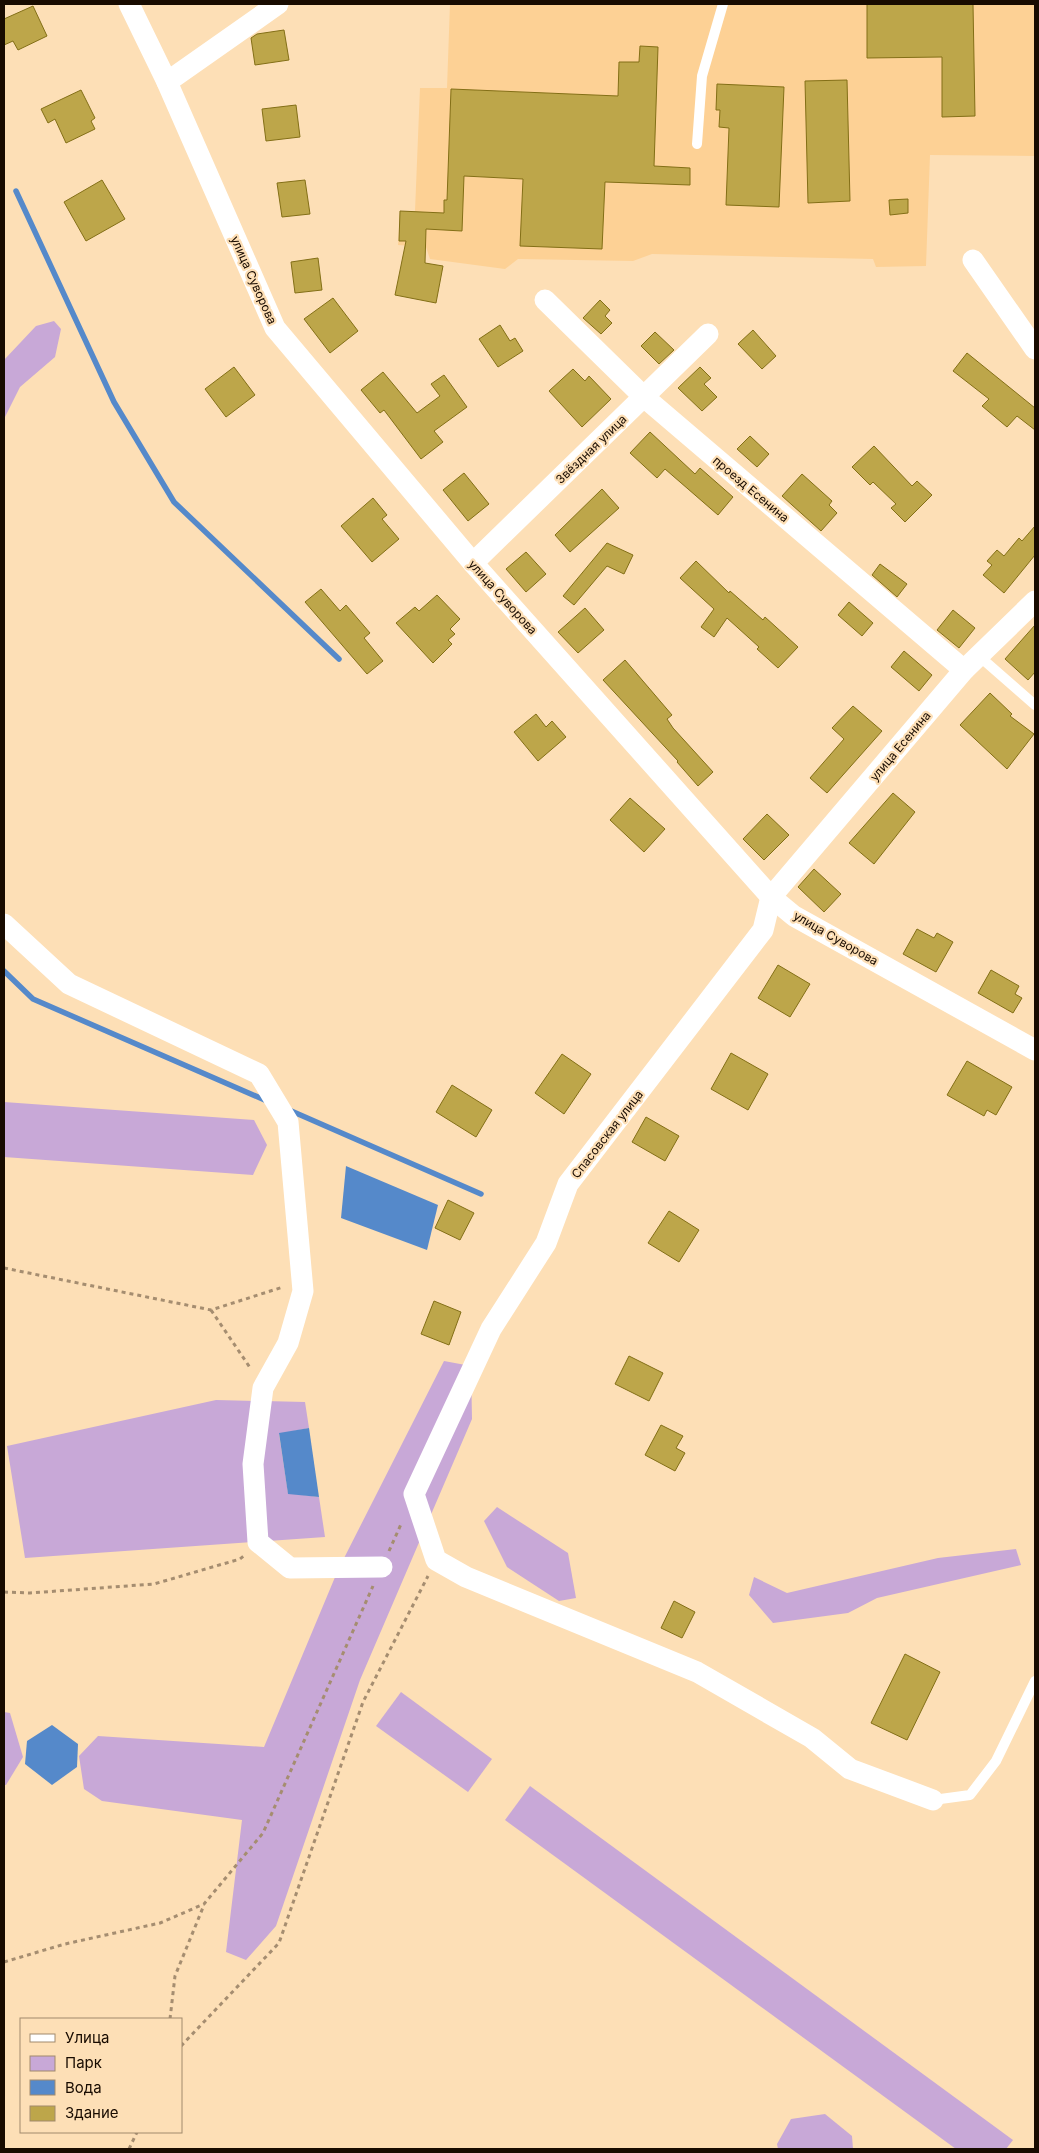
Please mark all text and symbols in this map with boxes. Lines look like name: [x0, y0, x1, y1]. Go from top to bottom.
street label: улица Суворова: [228, 234, 280, 326]
street label: Звёздная улица: [552, 411, 630, 487]
street label: проезд Есенина: [710, 453, 792, 525]
street label: улица Суворова: [466, 557, 540, 637]
street label: улица Есенина: [866, 708, 934, 784]
street label: улица Суворова: [791, 908, 881, 968]
street label: Спасовская улица: [568, 1087, 646, 1181]
legend: [20, 2018, 182, 2133]
text: Улица: [65, 2028, 109, 2047]
text: Парк: [65, 2053, 102, 2072]
text: Вода: [65, 2078, 102, 2097]
text: Здание: [65, 2103, 119, 2122]

